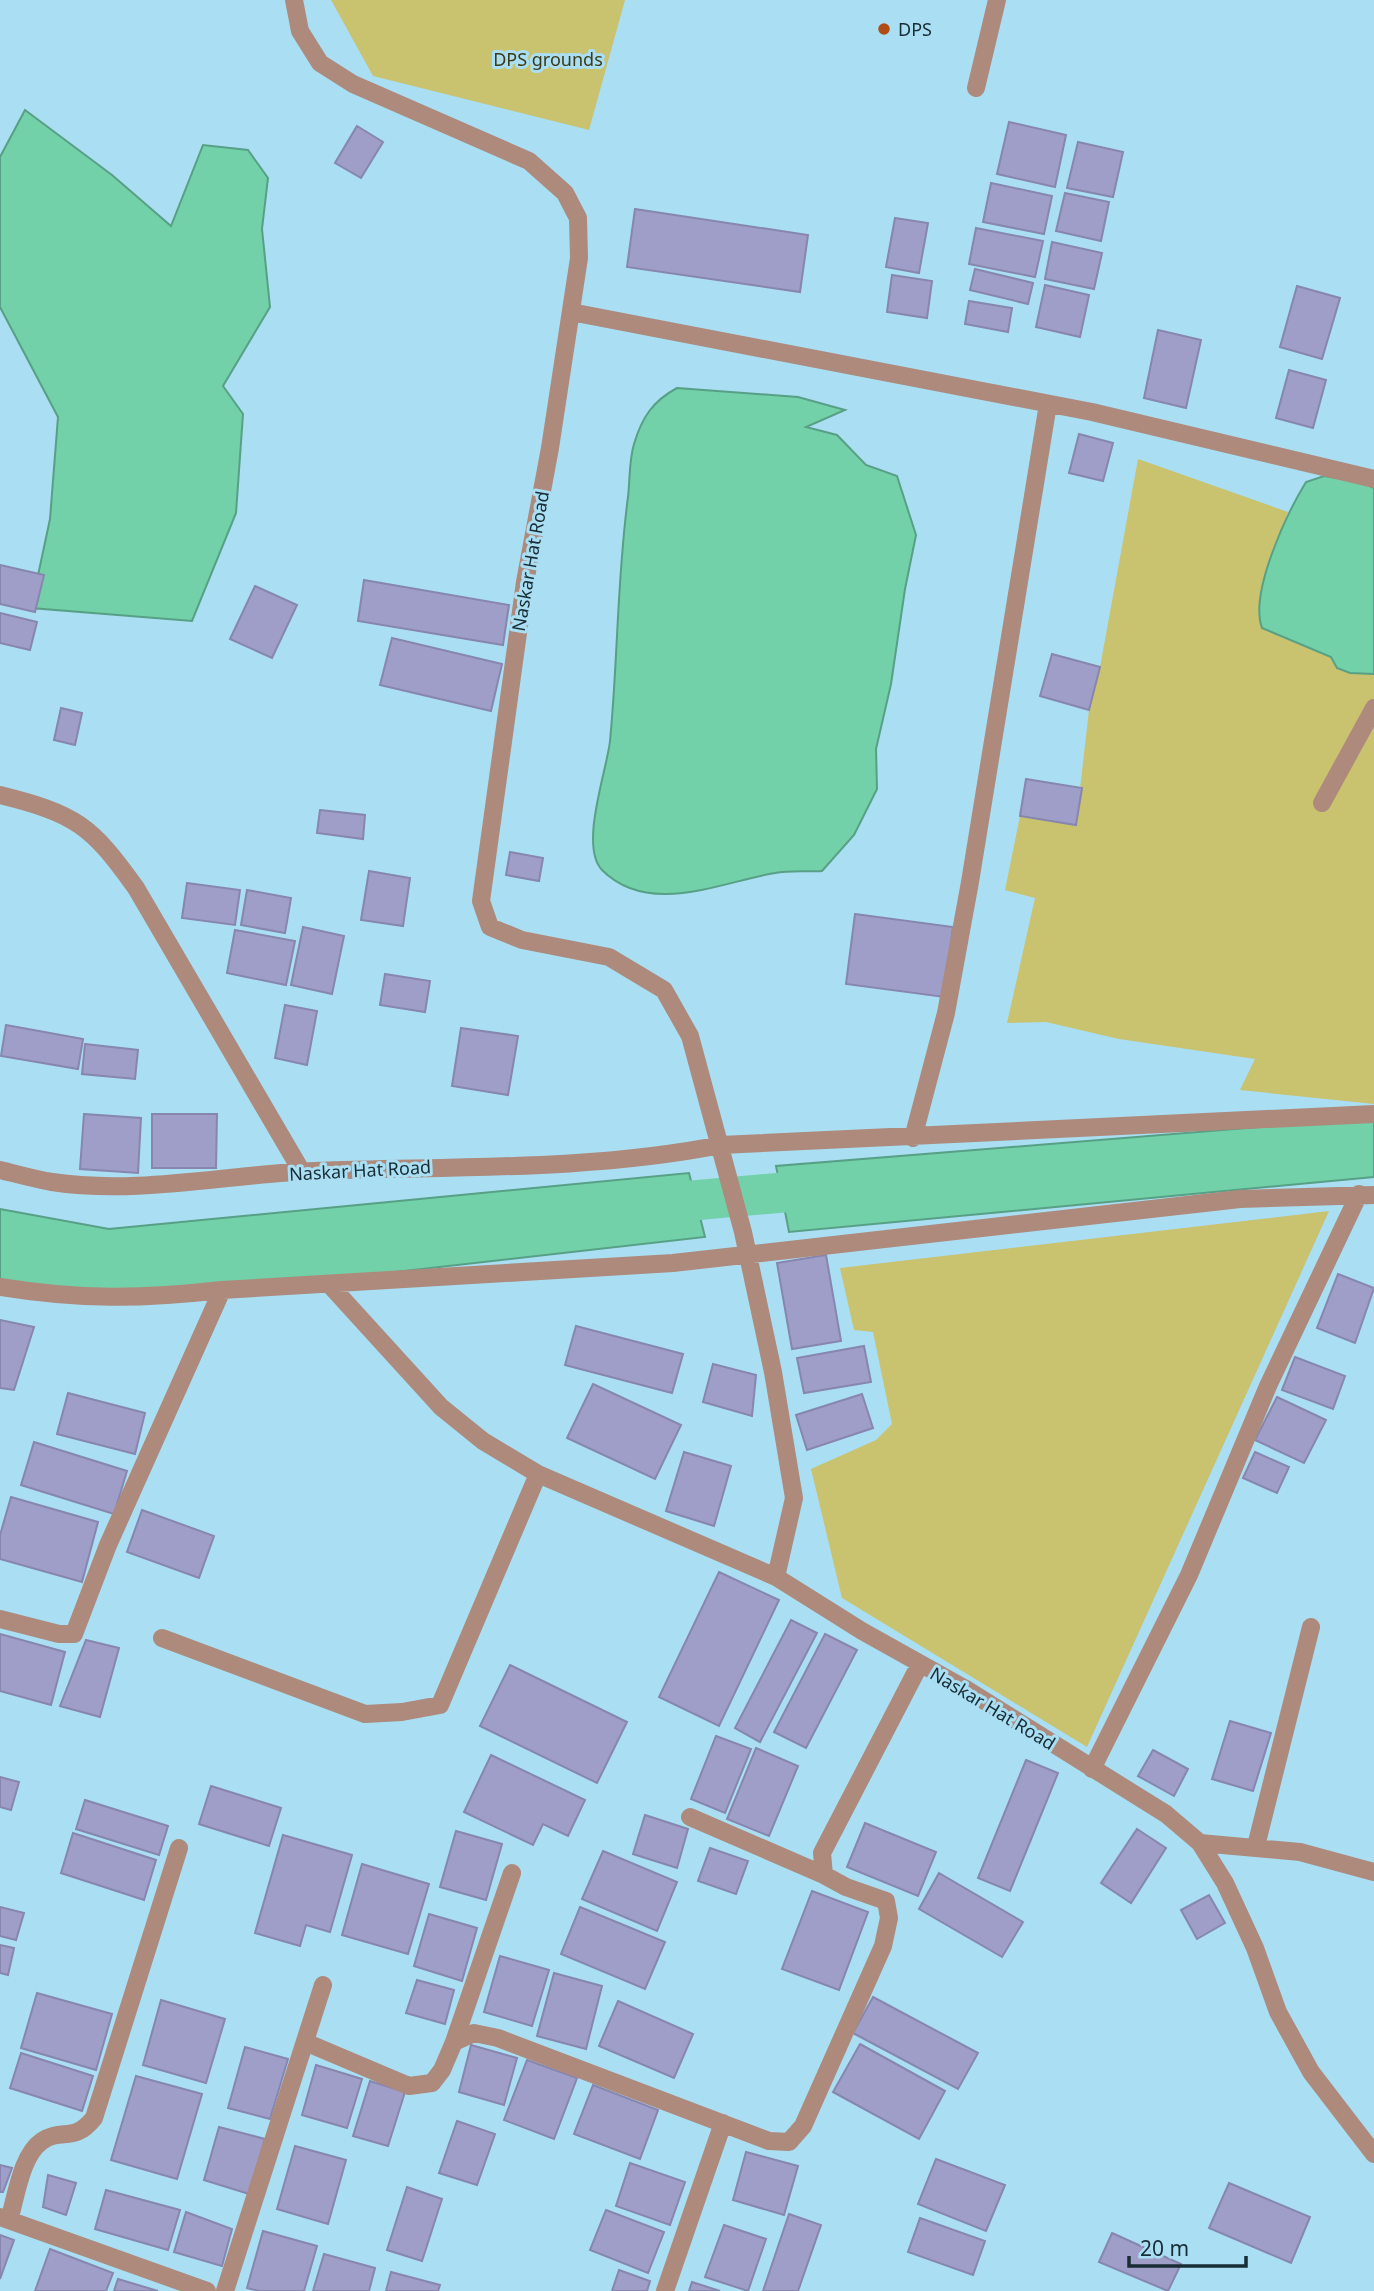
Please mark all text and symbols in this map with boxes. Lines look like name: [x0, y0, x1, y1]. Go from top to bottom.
place label: DPS: [898, 17, 932, 41]
marker: DPS: [876, 21, 892, 37]
park label: DPS grounds: [493, 47, 603, 71]
street label: Naskar Hat Road: [506, 489, 554, 633]
street label: Naskar Hat Road: [288, 1154, 432, 1186]
street label: Naskar Hat Road: [926, 1661, 1060, 1755]
scale bar: [1129, 2224, 1246, 2268]
text: 20 m: [1140, 2234, 1189, 2262]

